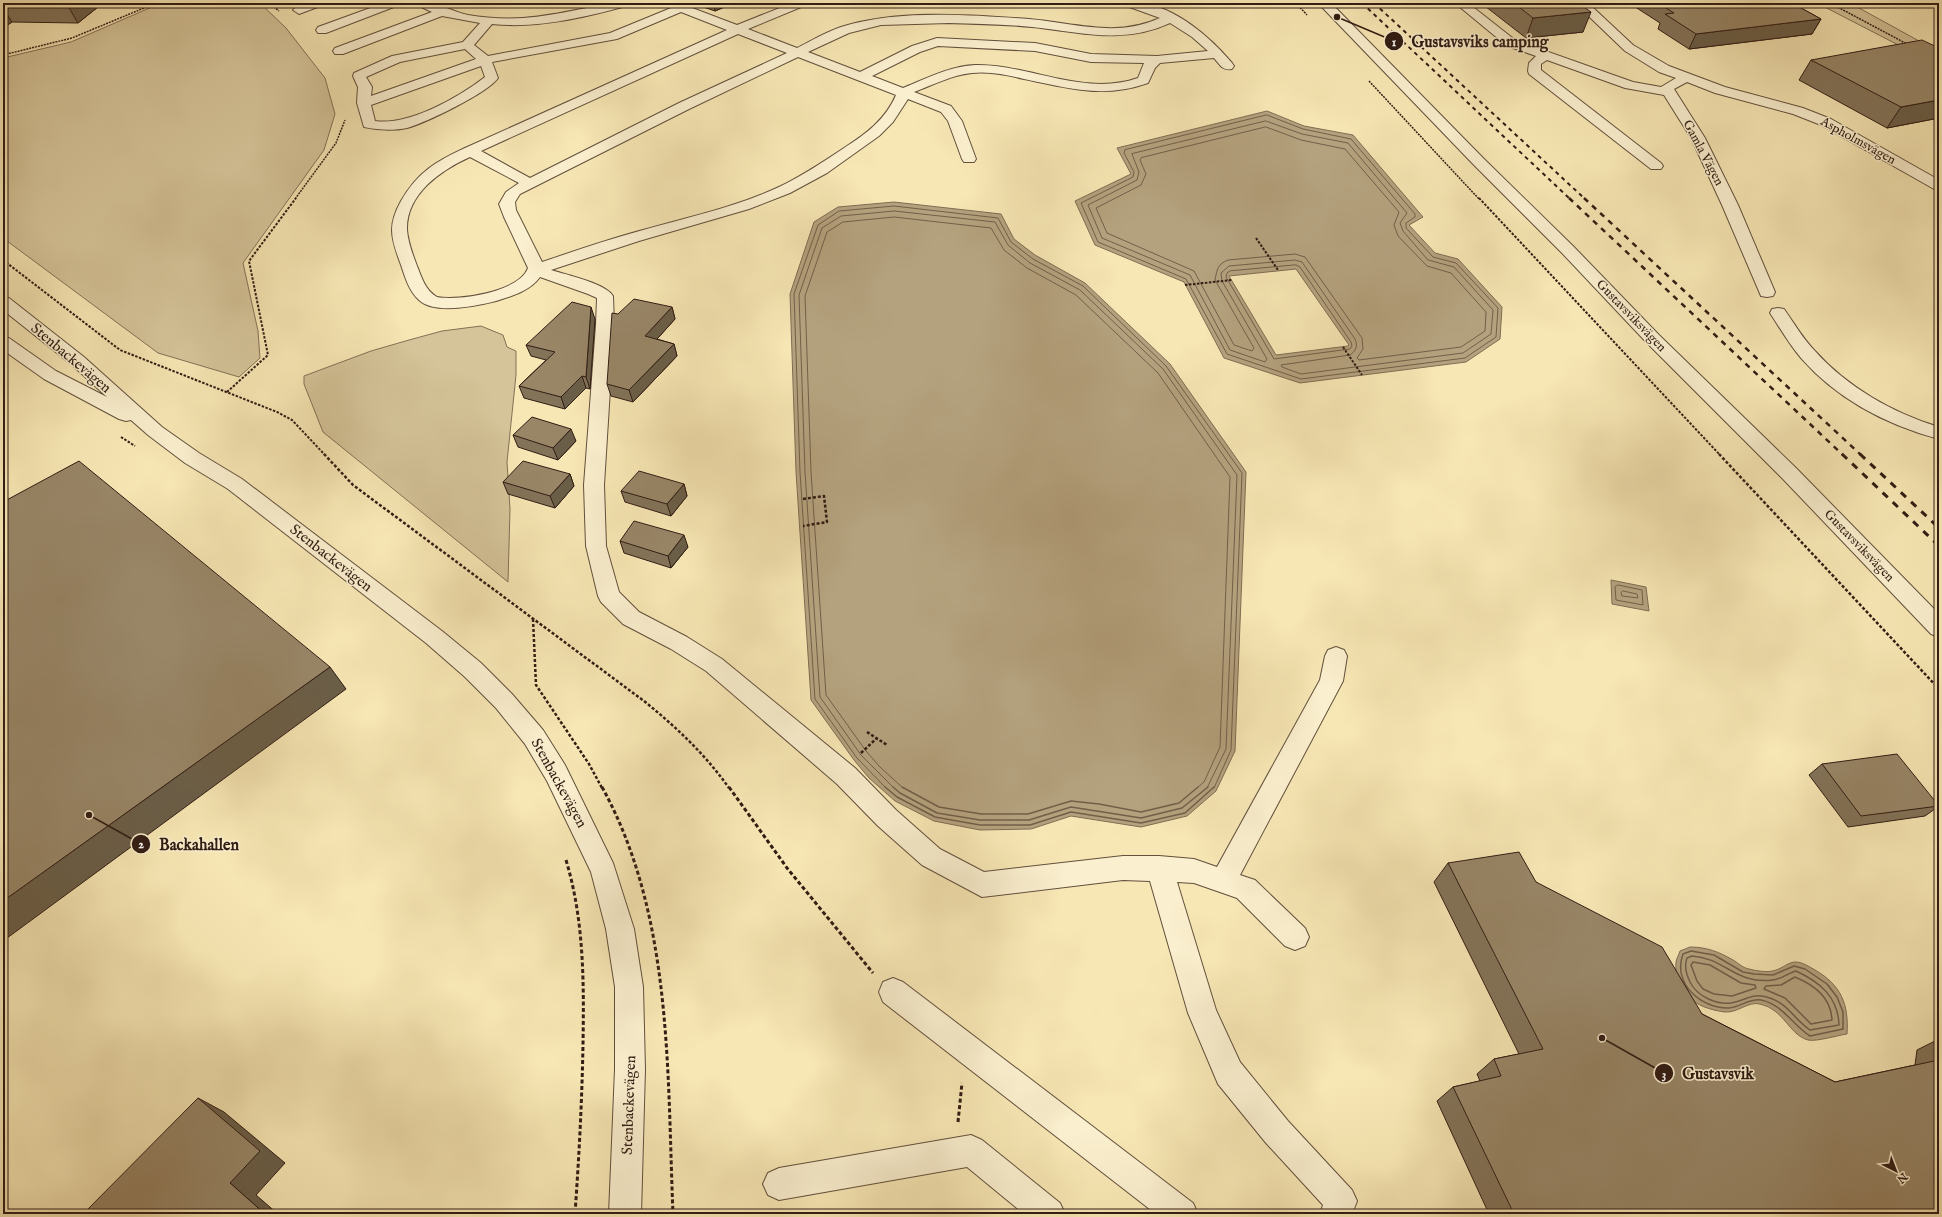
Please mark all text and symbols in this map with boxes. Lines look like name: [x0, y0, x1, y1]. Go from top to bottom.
callout: Gustavsviks camping: [1384, 27, 1557, 55]
text: Gustavsviks camping: [1412, 33, 1550, 53]
text: 1: [1392, 35, 1397, 50]
street label: Aspholmsvägen: [1816, 113, 1899, 169]
street label: Gamla Vägen: [1679, 117, 1727, 189]
street label: Gustavsviksvägen: [1592, 276, 1670, 356]
street label: Stenbackevägen: [27, 319, 115, 397]
street label: Gustavsviksvägen: [1820, 506, 1898, 586]
street label: Stenbackevägen: [286, 520, 376, 596]
street label: Stenbackevägen: [527, 735, 591, 831]
callout: Backahallen: [131, 830, 247, 858]
text: Backahallen: [159, 836, 239, 856]
text: 2: [138, 837, 144, 852]
street label: Stenbackevägen: [618, 1055, 640, 1155]
callout: Gustavsvik: [1654, 1059, 1762, 1087]
text: Gustavsvik: [1682, 1065, 1754, 1085]
text: 3: [1662, 1067, 1666, 1082]
north arrow: [1876, 1151, 1916, 1191]
text: N: [1893, 1169, 1911, 1186]

